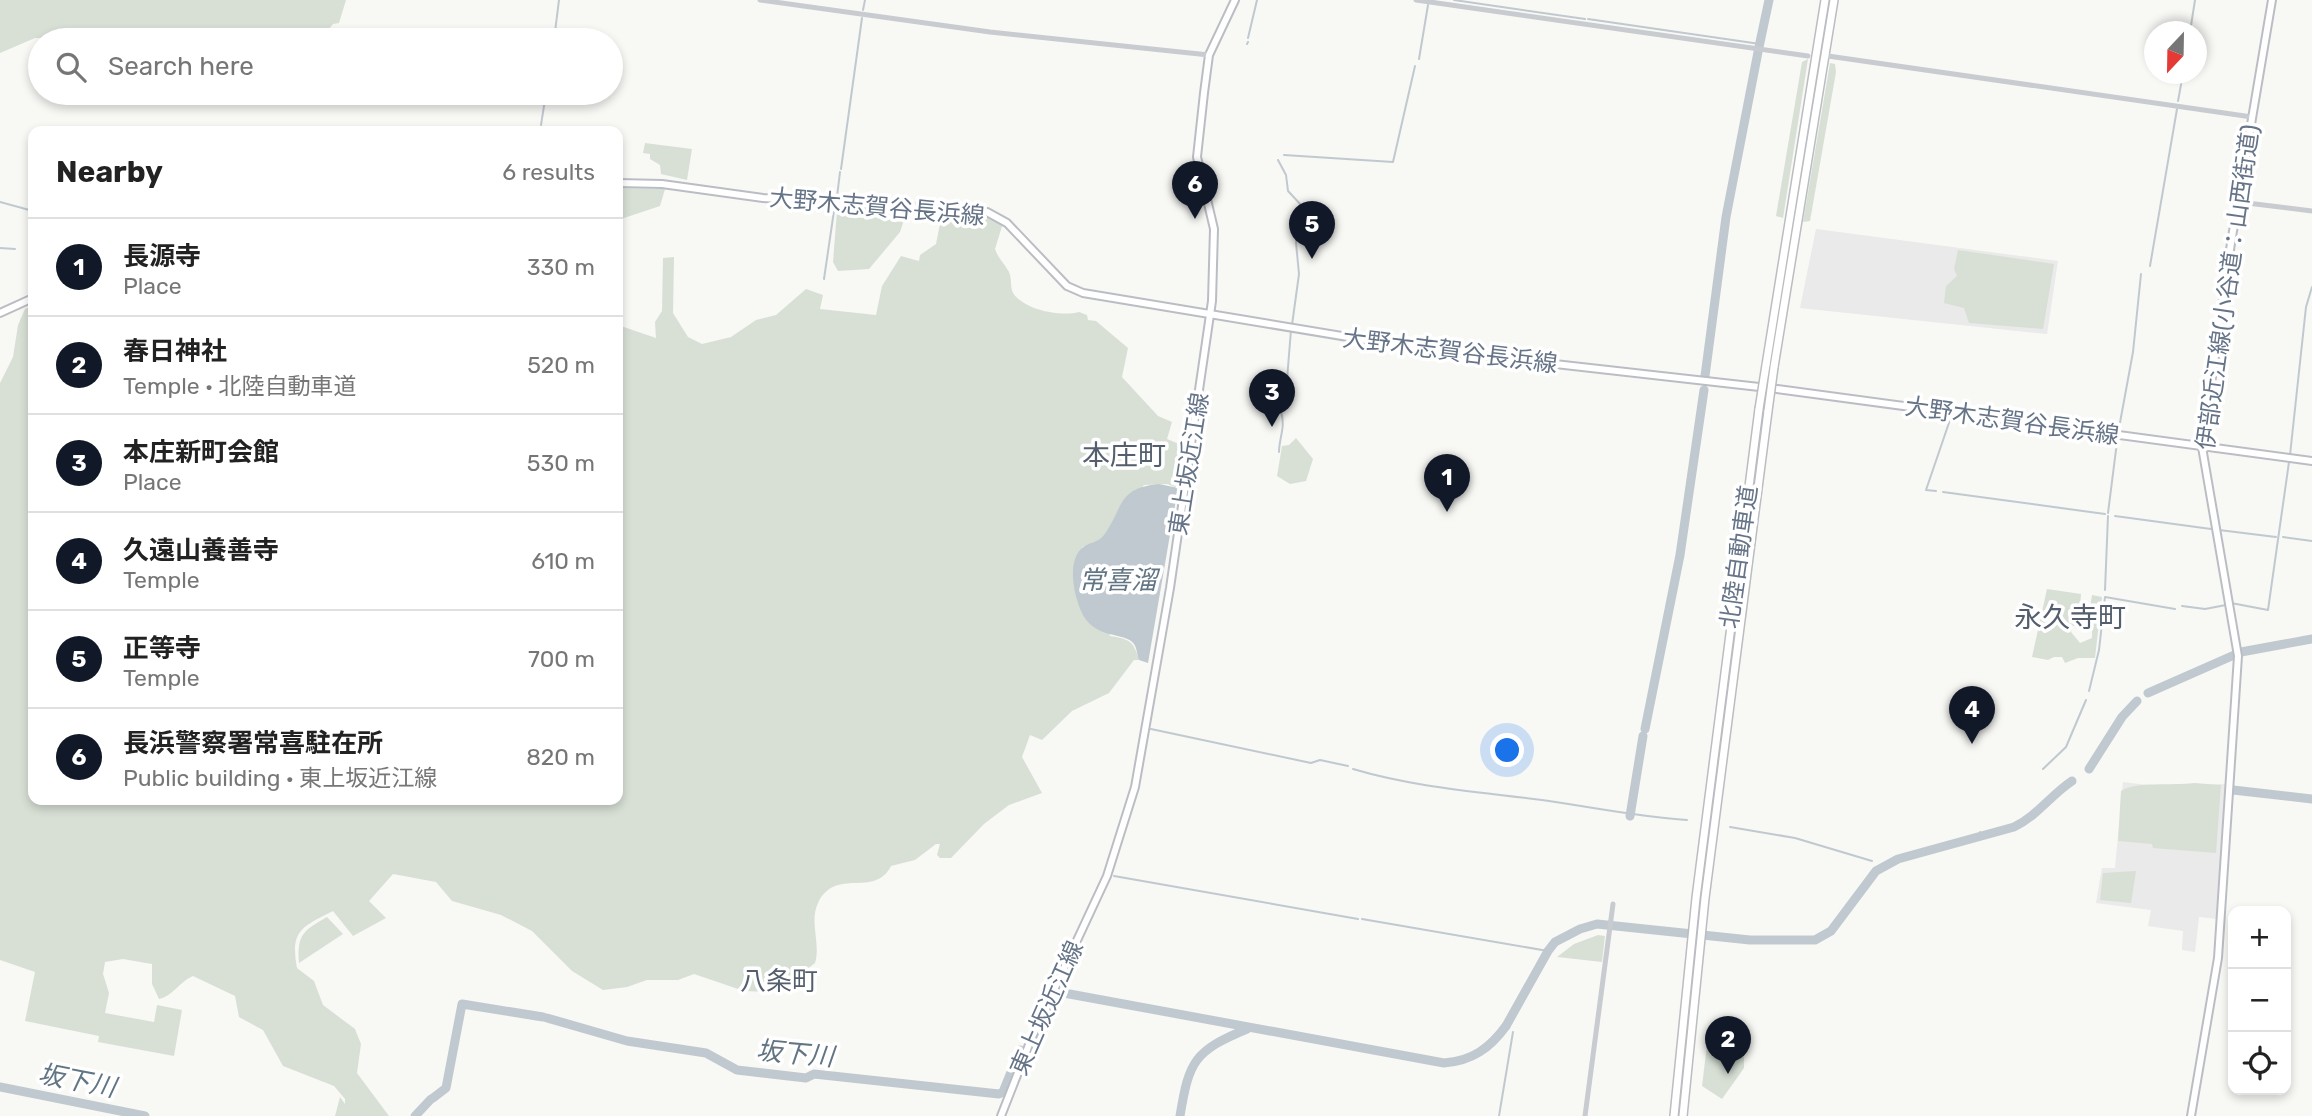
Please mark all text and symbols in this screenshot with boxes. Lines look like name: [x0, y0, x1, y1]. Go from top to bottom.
north arrow: [2144, 21, 2207, 84]
search box: [28, 28, 623, 105]
icon: search: [52, 48, 90, 86]
text: Search here: [108, 51, 254, 82]
street label: 伊部近江線(小谷道：山西街道): [2191, 123, 2265, 451]
text: Nearby: [56, 154, 163, 190]
text: 6 results: [502, 158, 595, 186]
pin: 6: [1172, 161, 1218, 219]
street label: 大野木志賀谷長浜線: [768, 184, 986, 230]
pin: 5: [1289, 201, 1335, 259]
text: 長源寺: [123, 241, 201, 272]
text: 1: [73, 253, 85, 281]
text: 330 m: [527, 253, 595, 281]
text: Place: [123, 272, 182, 300]
street label: 大野木志賀谷長浜線: [1341, 324, 1559, 378]
text: 春日神社: [123, 336, 227, 367]
text: 2: [72, 351, 86, 379]
text: 520 m: [527, 351, 595, 379]
pin: 3: [1249, 369, 1295, 427]
text: Temple · 北陸自動車道: [123, 372, 356, 400]
street label: 東上坂近江線: [1164, 391, 1214, 537]
street label: 大野木志賀谷長浜線: [1903, 392, 2121, 450]
text: 本庄新町会館: [123, 437, 279, 468]
district label: 本庄町: [1082, 439, 1166, 472]
text: 3: [71, 449, 87, 477]
text: 530 m: [527, 449, 595, 477]
pin: 1: [1424, 454, 1470, 512]
text: Place: [123, 468, 182, 496]
street label: 北陸自動車道: [1715, 484, 1763, 630]
text: 久遠山養善寺: [123, 535, 279, 566]
text: 4: [71, 547, 87, 575]
text: 610 m: [531, 547, 595, 575]
water label: 常喜溜: [1079, 565, 1161, 596]
text: Temple: [123, 566, 200, 594]
district label: 永久寺町: [2014, 601, 2126, 634]
text: 正等寺: [123, 633, 201, 664]
text: 5: [72, 645, 86, 673]
text: 700 m: [528, 645, 595, 673]
text: Temple: [123, 664, 200, 692]
pin: 4: [1949, 686, 1995, 744]
text: 長浜警察署常喜駐在所: [123, 728, 383, 759]
your location: [1490, 733, 1524, 767]
text: 6: [72, 743, 86, 771]
text: 820 m: [526, 743, 595, 771]
text: Public building · 東上坂近江線: [123, 764, 437, 792]
map controls: [2228, 906, 2291, 1095]
button: +: [2228, 906, 2291, 969]
street label: 東上坂近江線: [1005, 937, 1089, 1079]
district label: 八条町: [740, 966, 818, 997]
button: −: [2228, 969, 2291, 1032]
pin: 2: [1705, 1016, 1751, 1074]
button: locate: [2228, 1032, 2291, 1095]
water label: 坂下川: [755, 1035, 838, 1073]
water label: 坂下川: [36, 1058, 121, 1104]

